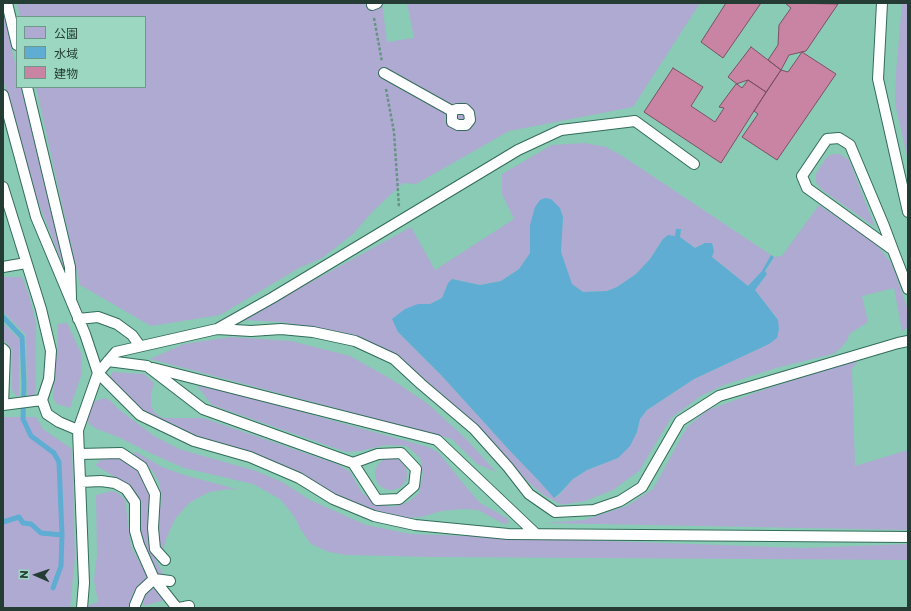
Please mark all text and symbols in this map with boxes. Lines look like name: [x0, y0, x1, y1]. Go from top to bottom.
legend: [16, 16, 146, 88]
text: 公園: [54, 26, 78, 40]
text: 水域: [54, 46, 78, 60]
text: 建物: [54, 66, 78, 80]
north arrow: [16, 555, 56, 595]
text: N: [17, 570, 30, 579]

